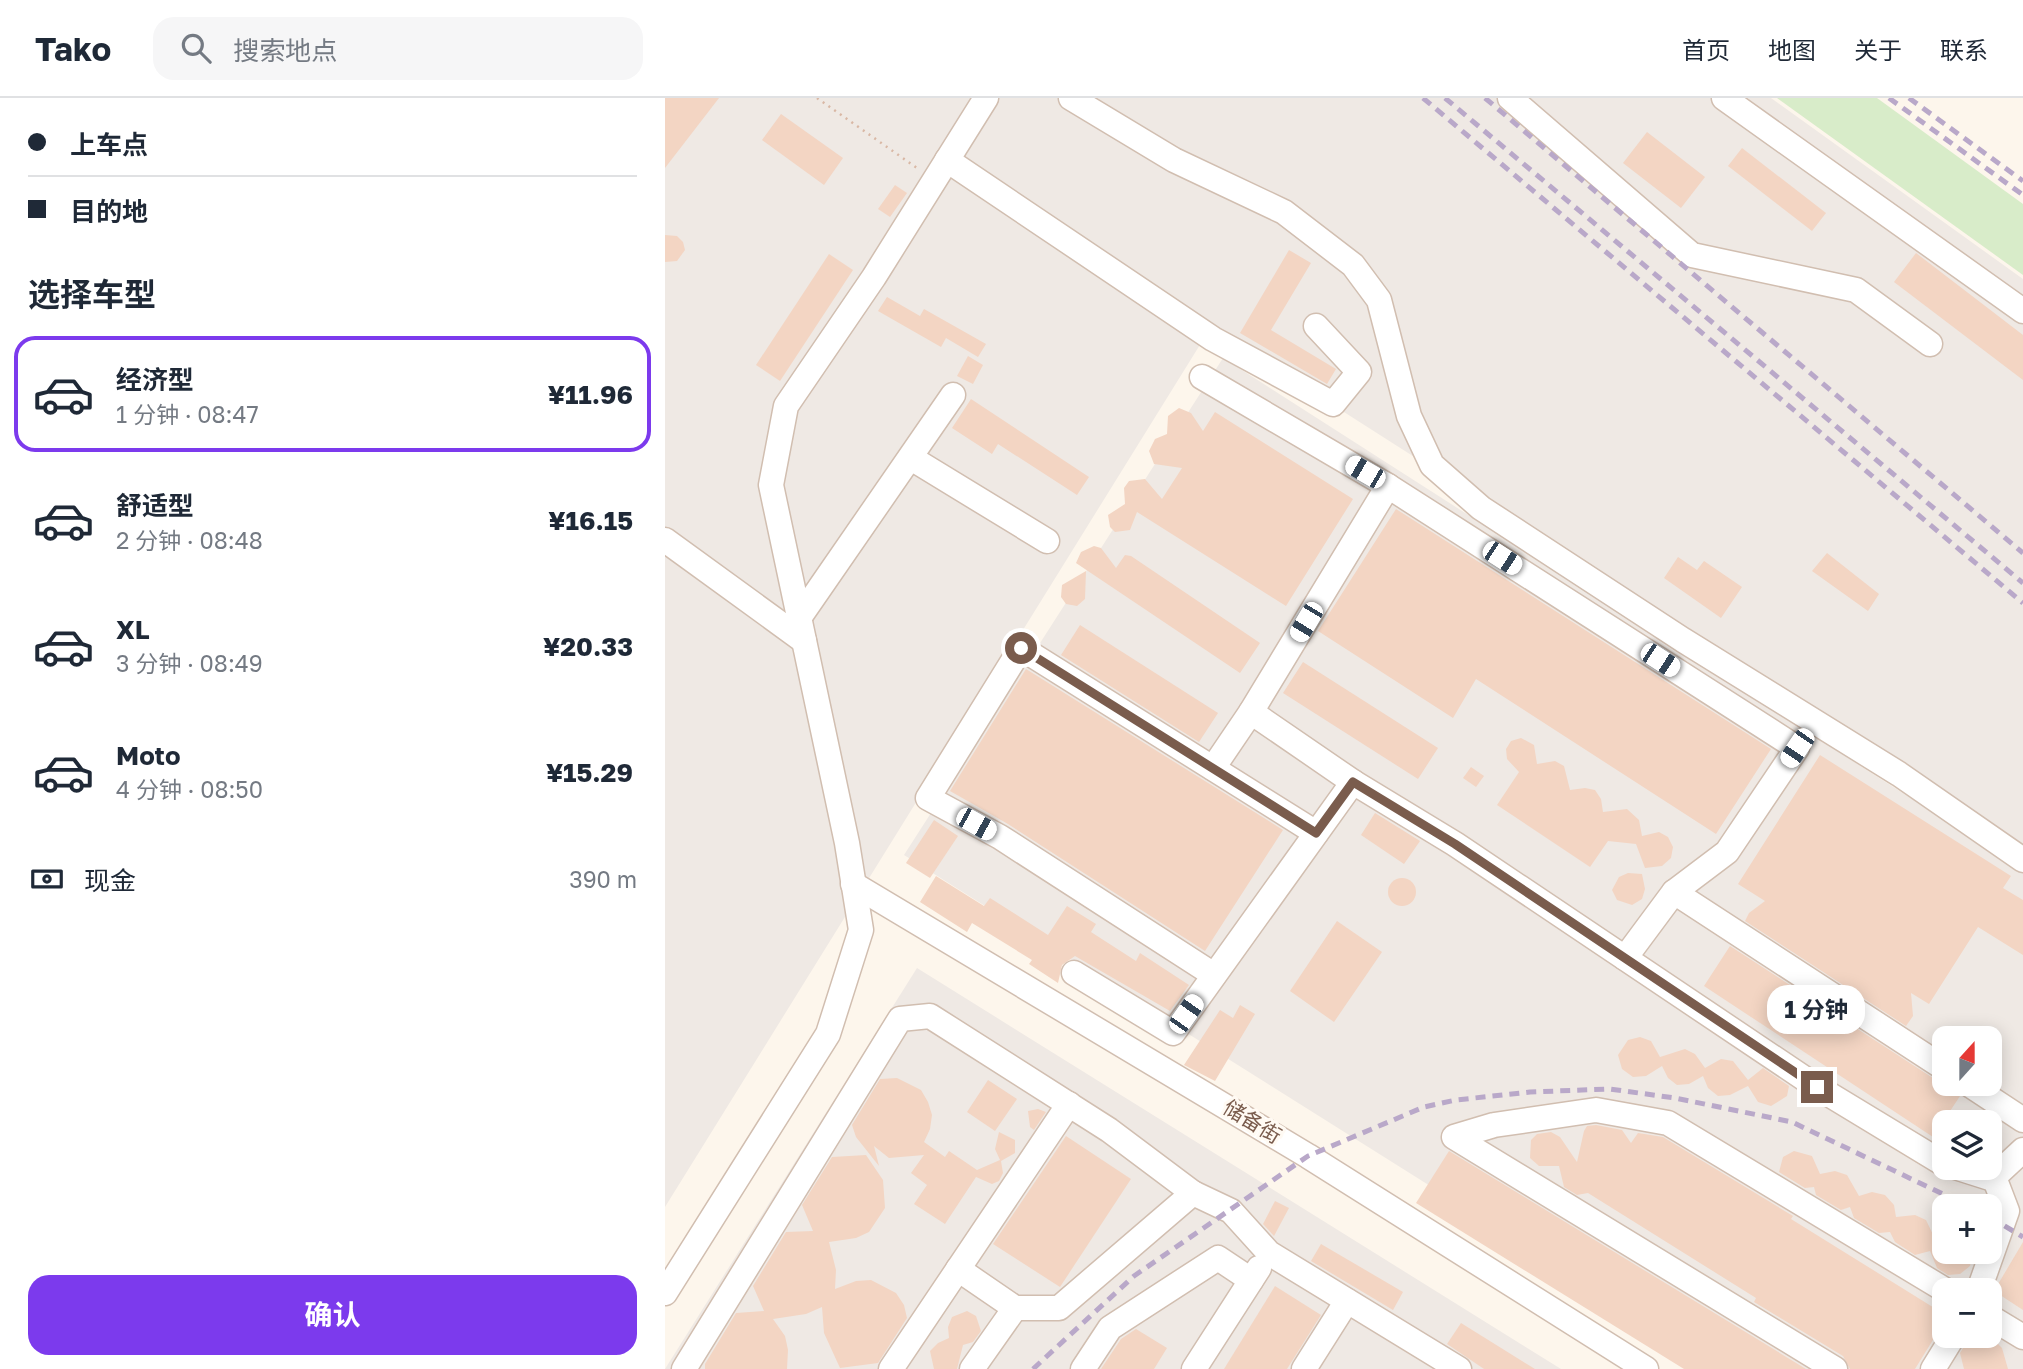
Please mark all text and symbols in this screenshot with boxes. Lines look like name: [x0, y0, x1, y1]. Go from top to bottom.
search box: [153, 17, 643, 80]
text: Tako: [35, 29, 111, 68]
icon: search: [177, 29, 215, 67]
text: 搜索地点: [233, 35, 337, 66]
text: 首页: [1682, 35, 1730, 64]
text: 地图: [1768, 35, 1816, 64]
text: 关于: [1854, 35, 1902, 64]
text: 联系: [1940, 35, 1988, 64]
text: 上车点: [70, 129, 148, 160]
text: 目的地: [70, 196, 148, 227]
text: 选择车型: [28, 275, 156, 313]
icon: car: [32, 363, 95, 426]
text: 经济型: [116, 364, 194, 395]
text: ¥11.96: [548, 379, 633, 410]
text: 1 分钟 · 08:47: [116, 400, 259, 428]
car: [1342, 452, 1389, 492]
icon: car: [32, 489, 95, 552]
text: 舒适型: [116, 490, 194, 521]
text: ¥16.15: [548, 505, 633, 536]
text: 2 分钟 · 08:48: [116, 526, 263, 554]
car: [1479, 538, 1526, 578]
car: [1287, 599, 1326, 645]
text: XL: [116, 614, 150, 645]
icon: car: [32, 615, 95, 678]
text: ¥20.33: [543, 631, 633, 662]
route start: [1005, 632, 1037, 664]
car: [1637, 640, 1684, 680]
text: 3 分钟 · 08:49: [116, 649, 263, 677]
car: [1777, 725, 1818, 771]
text: Moto: [116, 740, 181, 771]
icon: car: [32, 741, 95, 804]
text: ¥15.29: [546, 757, 633, 788]
text: 4 分钟 · 08:50: [116, 775, 263, 803]
car: [953, 805, 1000, 843]
icon: cash: [28, 860, 66, 898]
text: 现金: [84, 865, 136, 896]
text: 390 m: [569, 865, 637, 893]
callout: 1 分钟: [1768, 986, 1866, 1034]
car: [1166, 991, 1207, 1037]
text: 1 分钟: [1784, 995, 1848, 1023]
north arrow: [1932, 1026, 2002, 1096]
map controls: [1932, 1026, 2002, 1348]
route end: [1801, 1071, 1833, 1103]
street label: 储备街: [1219, 1094, 1286, 1149]
button: layers: [1932, 1110, 2002, 1180]
button: +: [1932, 1194, 2002, 1264]
button: 确认: [28, 1275, 637, 1355]
button: −: [1932, 1278, 2002, 1348]

